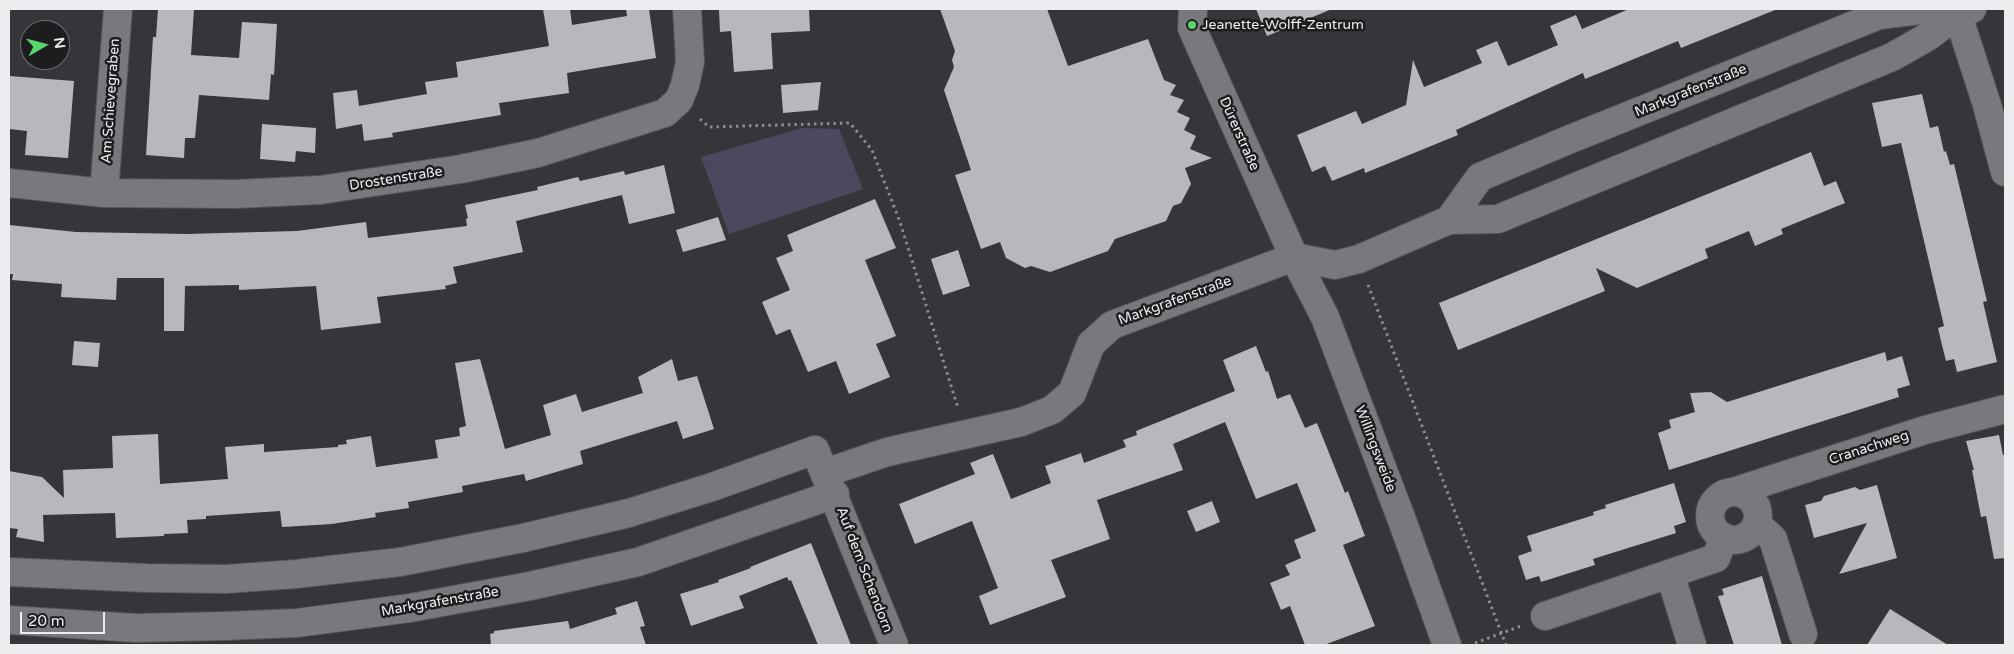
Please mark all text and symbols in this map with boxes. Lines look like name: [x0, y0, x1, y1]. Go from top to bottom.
place label: Jeanette-Wolff-Zentrum: [1202, 17, 1364, 33]
marker: Jeanette-Wolff-Zentrum: [1186, 19, 1198, 31]
north arrow: [20, 20, 70, 70]
text: N: [50, 36, 69, 50]
street label: Am Schievegraben: [98, 38, 124, 164]
street label: Markgrafenstraße: [1633, 61, 1749, 121]
street label: Dürerstraße: [1215, 94, 1263, 174]
street label: Drostenstraße: [348, 163, 444, 195]
street label: Markgrafenstraße: [1116, 273, 1234, 329]
street label: Willingsweide: [1351, 403, 1399, 495]
street label: Cranachweg: [1827, 427, 1911, 469]
street label: Auf dem Schendorn: [832, 505, 896, 635]
street label: Markgrafenstraße: [380, 583, 500, 621]
scale bar: [22, 602, 108, 634]
text: 20 m: [28, 612, 65, 630]

